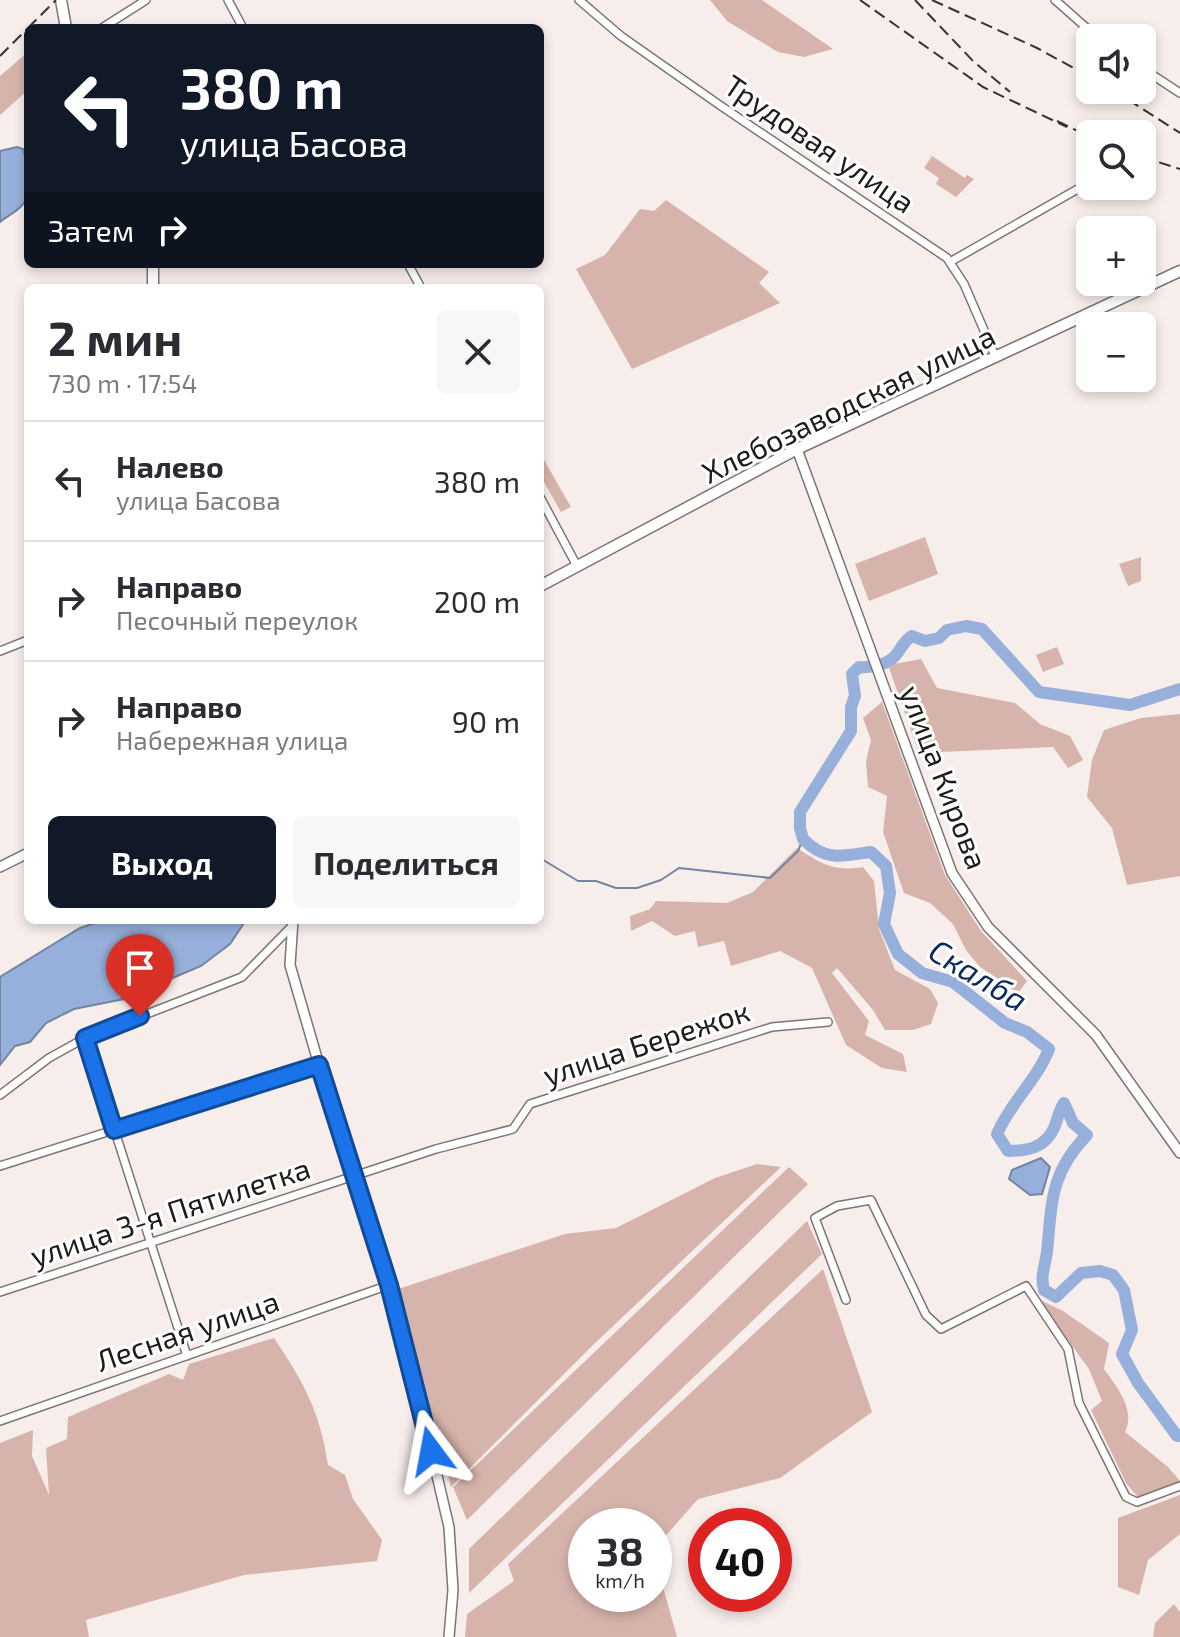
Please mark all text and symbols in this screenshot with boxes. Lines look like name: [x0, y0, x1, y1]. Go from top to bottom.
map controls: [1076, 24, 1156, 392]
button: sound: [1076, 24, 1156, 104]
text: 380 m: [180, 53, 343, 120]
icon: left: [48, 56, 152, 160]
street label: Трудовая улица: [718, 66, 922, 221]
button: search: [1076, 120, 1156, 200]
text: улица Басова: [180, 121, 408, 164]
icon: right: [150, 208, 194, 252]
text: Затем: [48, 212, 134, 248]
button: +: [1076, 216, 1156, 296]
text: 2 мин: [48, 308, 182, 366]
button: close: [436, 310, 520, 394]
button: −: [1076, 312, 1156, 392]
street label: Хлебозаводская улица: [695, 316, 1001, 491]
text: 730 m · 17:54: [48, 367, 197, 398]
text: Налево: [116, 448, 224, 484]
icon: left: [48, 459, 92, 503]
text: 380 m: [434, 463, 520, 499]
text: улица Басова: [116, 484, 281, 515]
text: Направо: [116, 568, 242, 604]
icon: right: [48, 579, 92, 623]
text: 200 m: [434, 583, 520, 619]
text: Песочный переулок: [116, 604, 358, 635]
street label: улица Кирова: [893, 680, 997, 874]
text: Направо: [116, 688, 242, 724]
icon: right: [48, 699, 92, 743]
text: 90 m: [452, 703, 520, 739]
text: Набережная улица: [116, 724, 348, 755]
button: Выход: [48, 816, 276, 908]
button: Поделиться: [292, 816, 520, 908]
water label: Скалба: [923, 930, 1035, 1018]
pin: [106, 934, 174, 1016]
icon: arrive: [118, 946, 162, 990]
street label: улица Бережок: [538, 992, 754, 1093]
street label: улица 3-я Пятилетка: [26, 1149, 315, 1274]
street label: Лесная улица: [91, 1282, 284, 1379]
position arrow: [389, 1409, 473, 1493]
speed limit sign: 40: [688, 1508, 792, 1612]
text: 38: [596, 1526, 644, 1574]
text: km/h: [595, 1568, 645, 1592]

